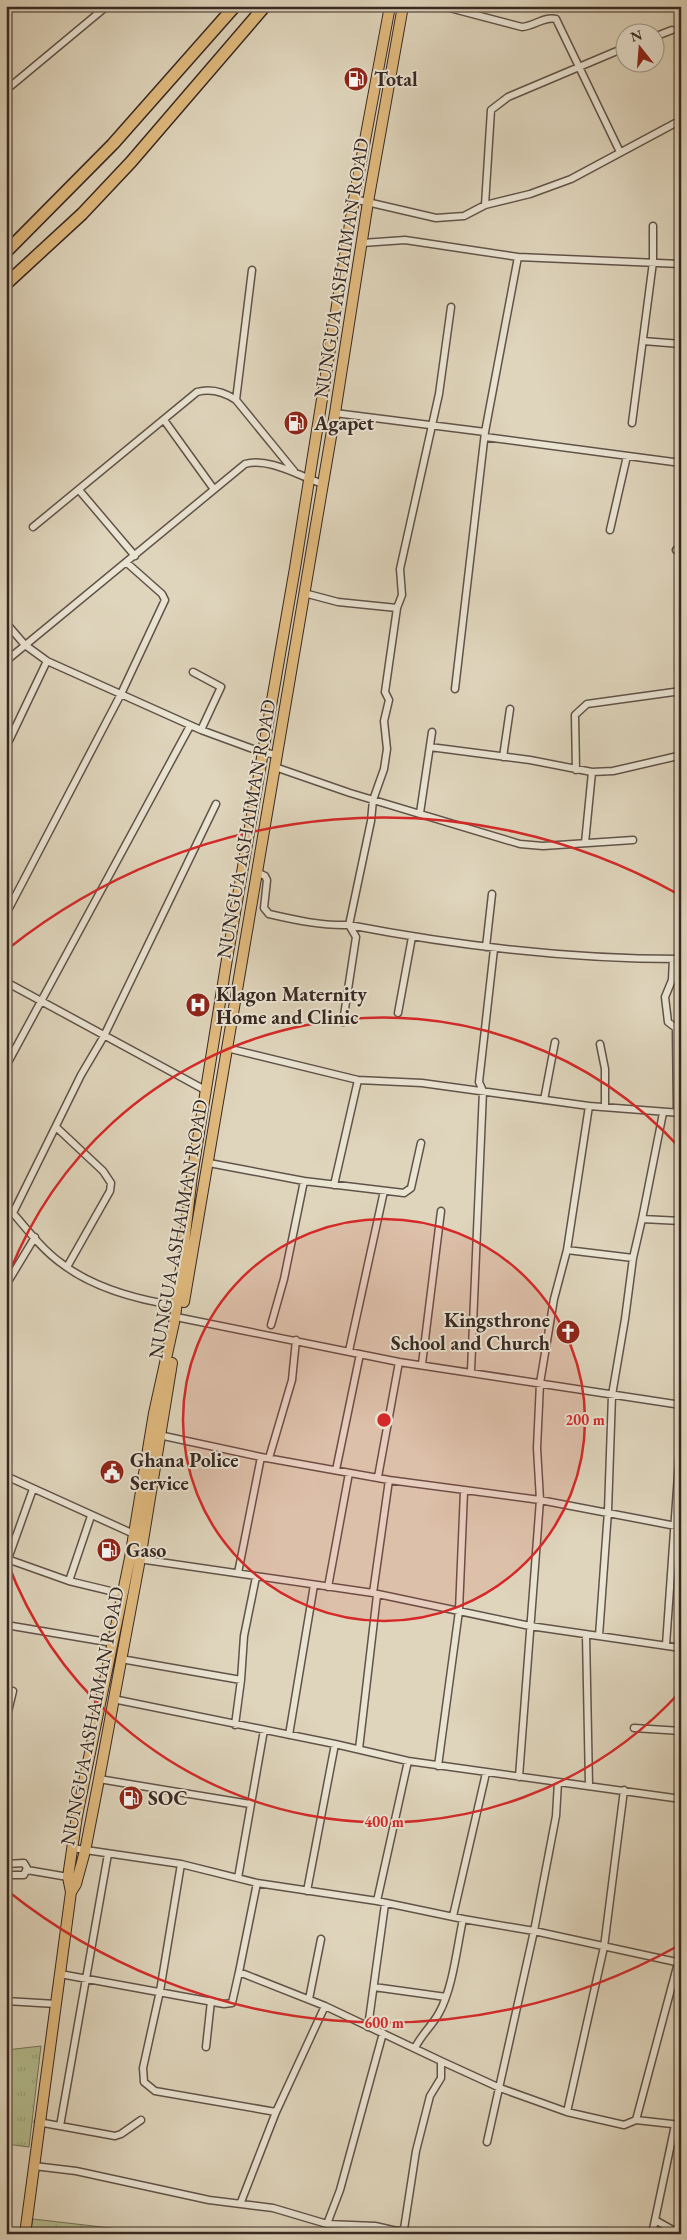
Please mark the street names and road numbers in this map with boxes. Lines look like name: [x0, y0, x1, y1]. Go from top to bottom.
street label: NUNGUA ASHAIMAN ROAD: [308, 136, 374, 400]
street label: NUNGUA ASHAIMAN ROAD: [210, 697, 282, 961]
street label: NUNGUA ASHAIMAN ROAD: [142, 1097, 214, 1361]
street label: NUNGUA ASHAIMAN ROAD: [54, 1584, 130, 1848]

